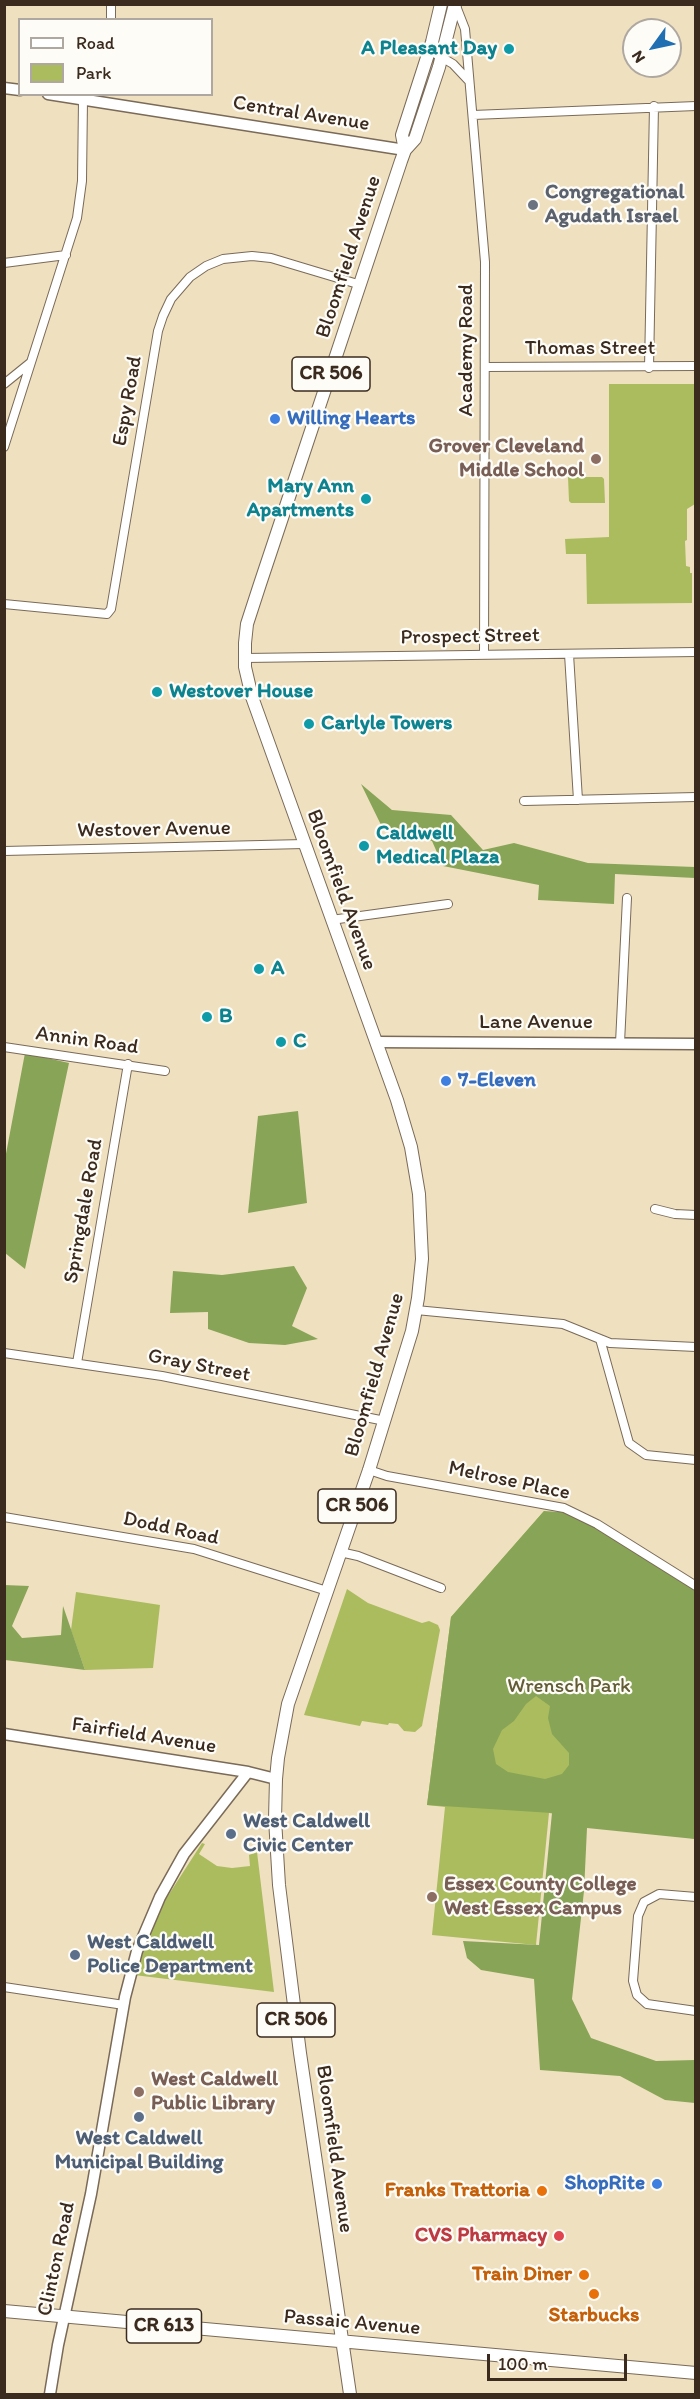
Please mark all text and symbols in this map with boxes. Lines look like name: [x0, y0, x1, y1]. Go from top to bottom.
legend: [18, 18, 213, 96]
north arrow: [622, 18, 682, 78]
text: Road: [76, 32, 115, 54]
place label: A Pleasant Day: [361, 36, 497, 62]
marker: A Pleasant Day: [502, 42, 516, 56]
text: N: [627, 47, 649, 67]
text: Park: [76, 62, 111, 84]
street label: Central Avenue: [231, 91, 371, 137]
street label: Bloomfield Avenue: [311, 173, 387, 341]
place label: Congregational Agudath Israel: [545, 180, 684, 230]
marker: Congregational Agudath Israel: [526, 198, 540, 212]
street label: Academy Road: [454, 284, 480, 416]
street label: Thomas Street: [525, 336, 655, 362]
street label: Espy Road: [108, 354, 148, 448]
road number: CR 506: [292, 357, 370, 391]
place label: Willing Hearts: [287, 406, 416, 432]
marker: Willing Hearts: [268, 412, 282, 426]
place label: Grover Cleveland Middle School: [429, 434, 584, 484]
marker: Grover Cleveland Middle School: [589, 452, 603, 466]
place label: Mary Ann Apartments: [247, 474, 354, 524]
marker: Mary Ann Apartments: [359, 492, 373, 506]
street label: Prospect Street: [400, 623, 540, 651]
place label: Westover House: [169, 679, 313, 705]
marker: Westover House: [150, 685, 164, 699]
place label: Carlyle Towers: [321, 711, 452, 737]
marker: Carlyle Towers: [302, 717, 316, 731]
street label: Bloomfield Avenue: [300, 806, 382, 974]
street label: Westover Avenue: [77, 816, 231, 844]
place label: Caldwell Medical Plaza: [376, 821, 499, 871]
marker: Caldwell Medical Plaza: [357, 839, 371, 853]
place label: A: [271, 956, 284, 982]
marker: A: [252, 962, 266, 976]
place label: B: [219, 1004, 233, 1030]
marker: B: [200, 1010, 214, 1024]
street label: Lane Avenue: [479, 1010, 593, 1036]
street label: Annin Road: [34, 1021, 140, 1061]
place label: C: [293, 1029, 307, 1055]
marker: C: [274, 1035, 288, 1049]
place label: 7-Eleven: [458, 1068, 536, 1094]
marker: 7-Eleven: [439, 1074, 453, 1088]
street label: Springdale Road: [59, 1137, 109, 1285]
street label: Bloomfield Avenue: [340, 1290, 410, 1460]
street label: Gray Street: [146, 1344, 252, 1388]
street label: Melrose Place: [446, 1456, 572, 1506]
road number: CR 506: [318, 1489, 396, 1523]
street label: Dodd Road: [121, 1507, 221, 1551]
park label: Wrensch Park: [507, 1674, 631, 1700]
street label: Fairfield Avenue: [70, 1712, 218, 1760]
place label: West Caldwell Civic Center: [243, 1809, 370, 1859]
marker: West Caldwell Civic Center: [224, 1827, 238, 1841]
place label: Essex County College West Essex Campus: [444, 1872, 637, 1922]
marker: Essex County College West Essex Campus: [425, 1890, 439, 1904]
place label: West Caldwell Police Department: [87, 1930, 253, 1980]
marker: West Caldwell Police Department: [68, 1948, 82, 1962]
road number: CR 506: [257, 2003, 335, 2037]
street label: Bloomfield Avenue: [310, 2063, 358, 2235]
place label: West Caldwell Public Library: [151, 2067, 278, 2117]
marker: West Caldwell Public Library: [132, 2085, 146, 2099]
marker: West Caldwell Municipal Building: [132, 2110, 146, 2124]
place label: West Caldwell Municipal Building: [55, 2126, 223, 2176]
place label: ShopRite: [564, 2171, 645, 2197]
marker: ShopRite: [650, 2177, 664, 2191]
place label: Franks Trattoria: [385, 2178, 530, 2204]
marker: Franks Trattoria: [535, 2184, 549, 2198]
street label: Clinton Road: [33, 2199, 81, 2319]
place label: CVS Pharmacy: [415, 2223, 547, 2249]
marker: CVS Pharmacy: [552, 2229, 566, 2243]
place label: Train Diner: [472, 2262, 572, 2288]
marker: Train Diner: [577, 2268, 591, 2282]
marker: Starbucks: [587, 2287, 601, 2301]
place label: Starbucks: [548, 2303, 640, 2329]
street label: Passaic Avenue: [283, 2304, 421, 2342]
road number: CR 613: [126, 2309, 201, 2343]
scale bar: [490, 2342, 630, 2380]
text: 100 m: [498, 2353, 548, 2375]

